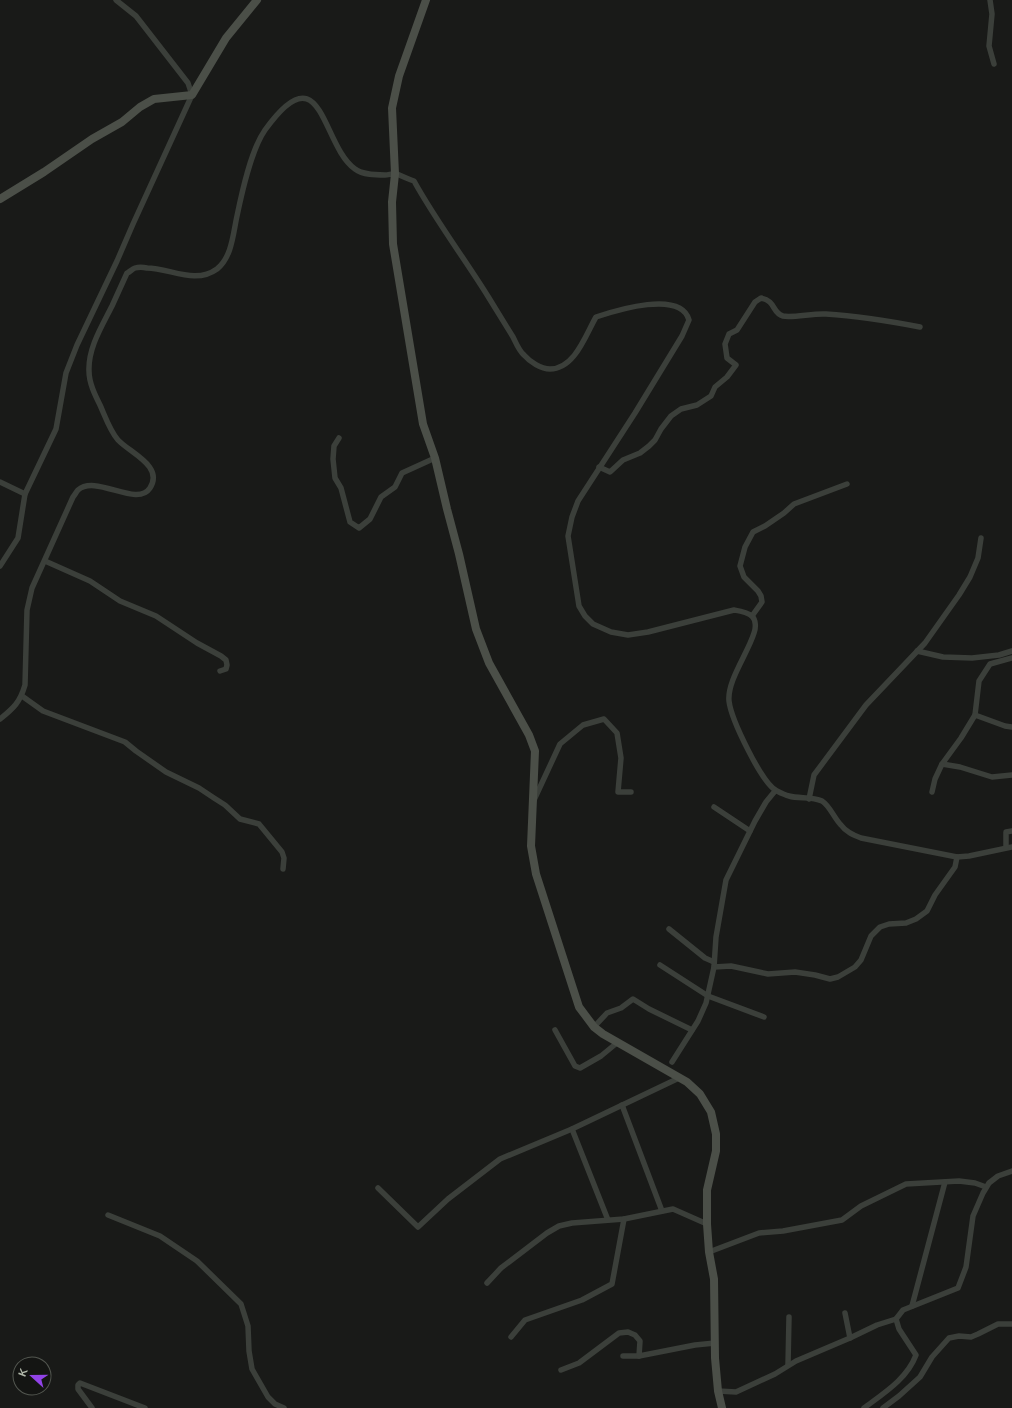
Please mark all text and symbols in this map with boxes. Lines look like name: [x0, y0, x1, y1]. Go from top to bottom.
north arrow: [12, 1356, 52, 1396]
text: K: [16, 1367, 30, 1378]

